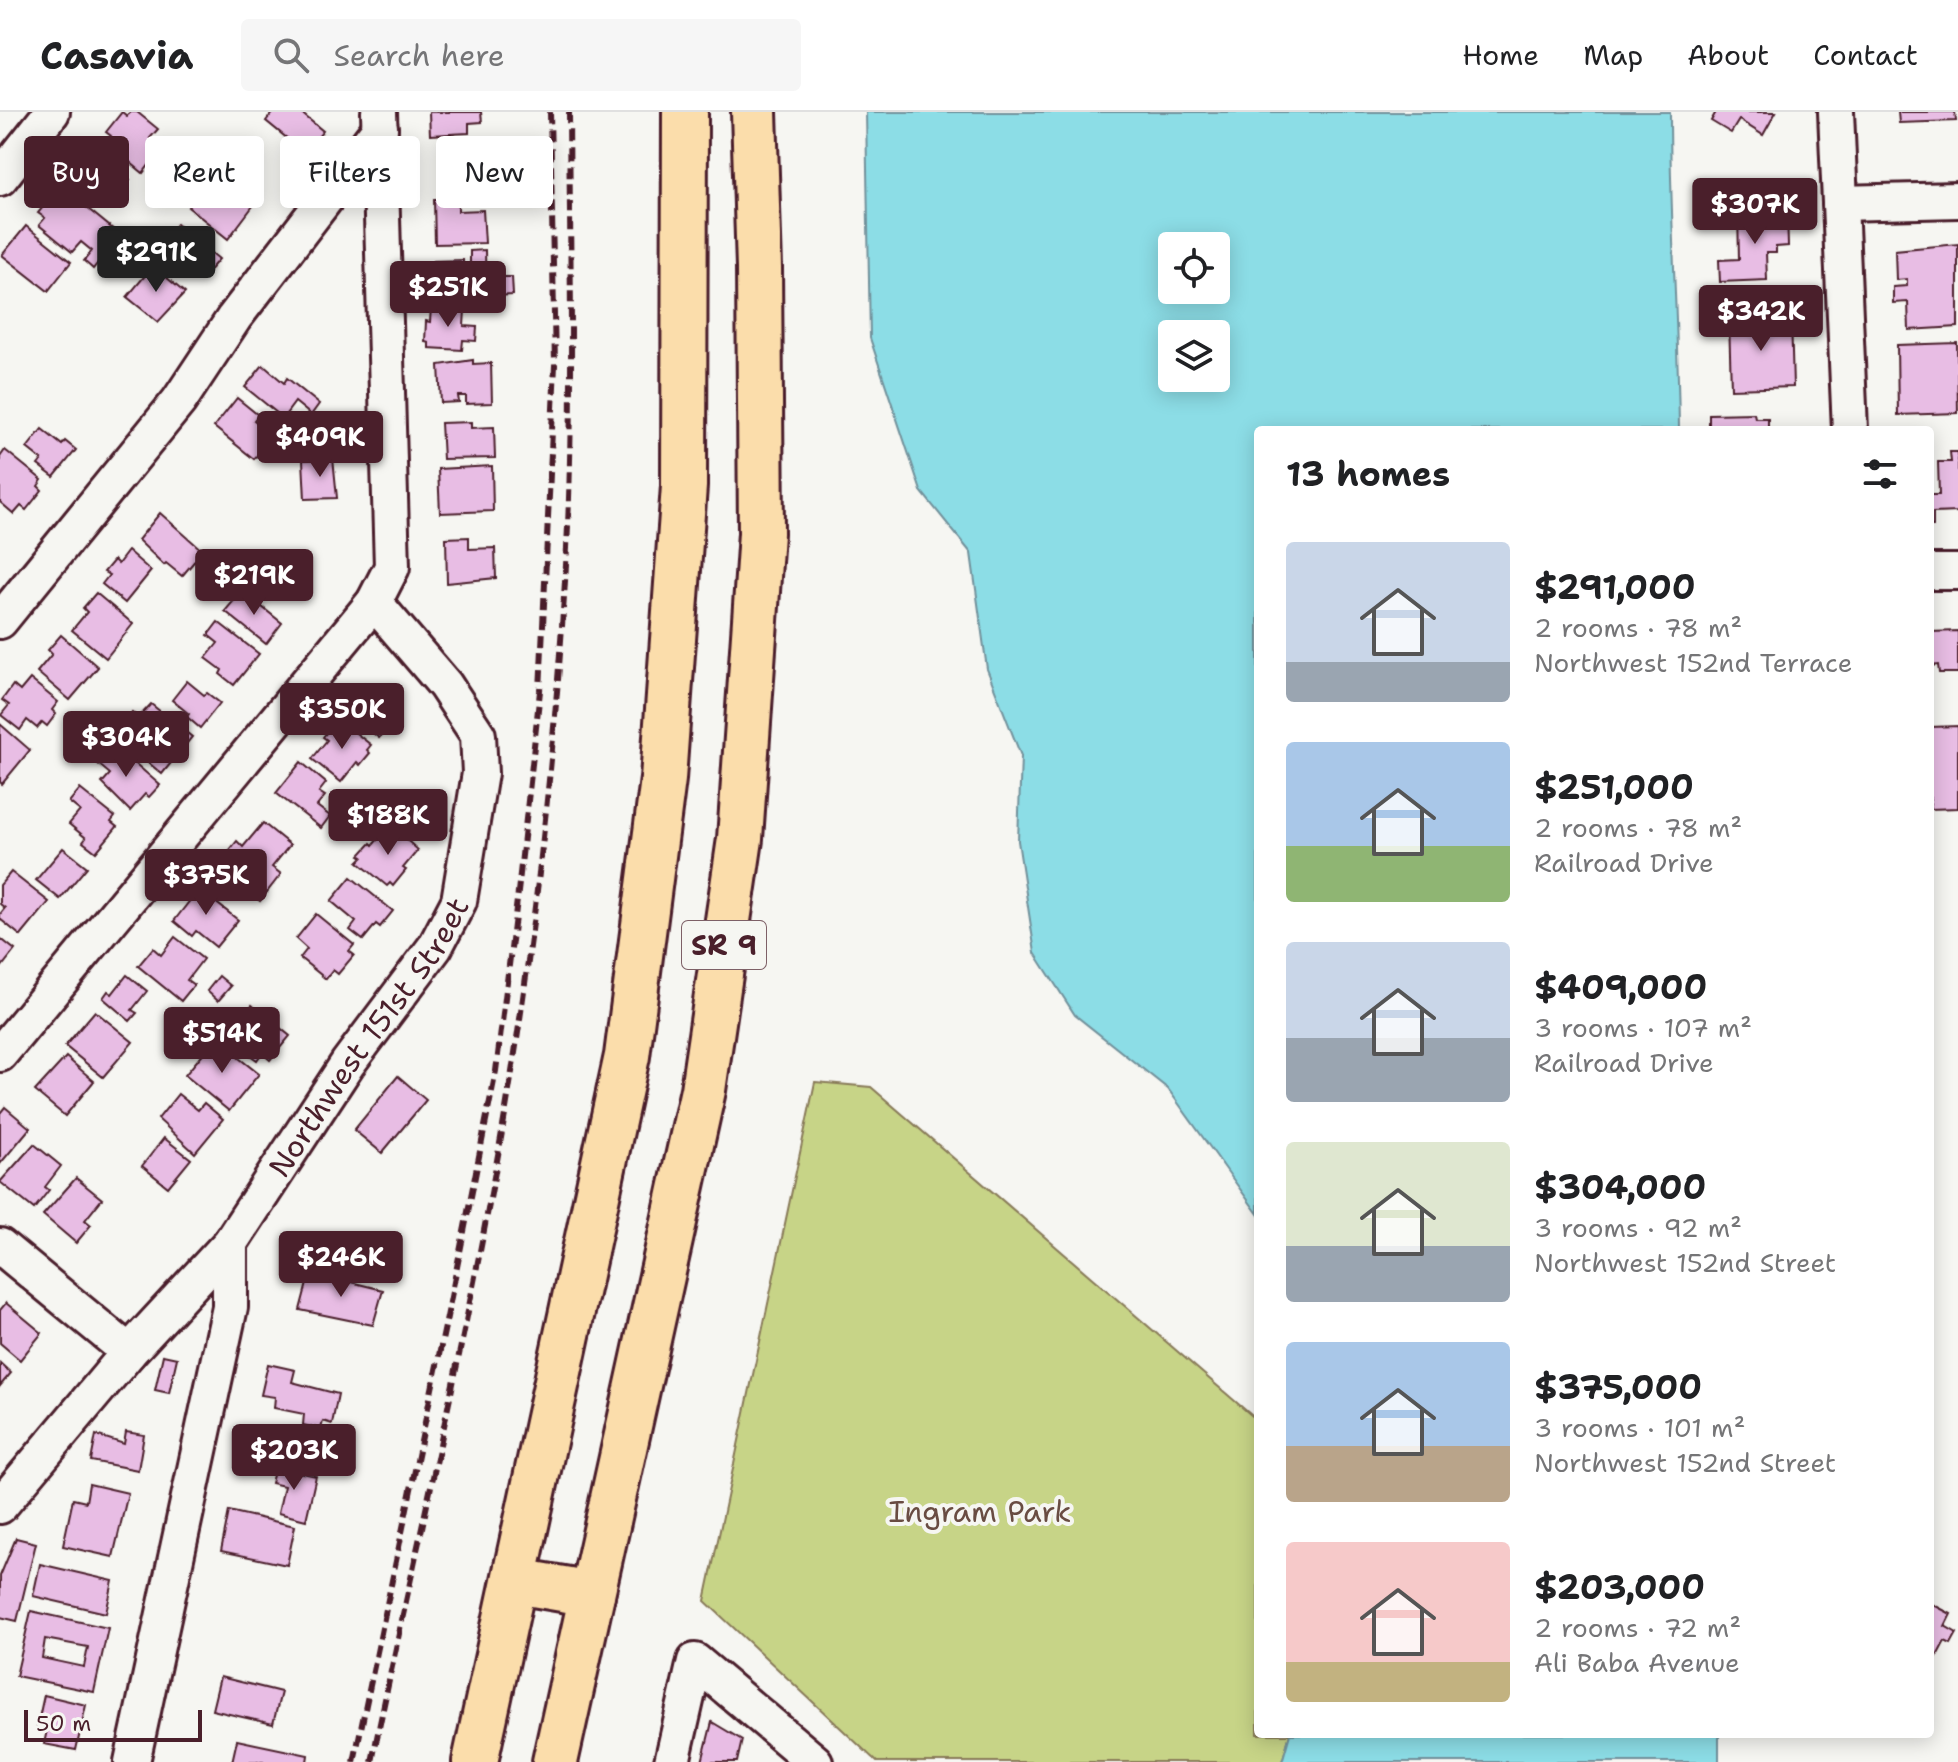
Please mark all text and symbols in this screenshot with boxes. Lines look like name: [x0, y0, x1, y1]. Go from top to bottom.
search box: [241, 19, 801, 91]
text: Casavia: [40, 30, 193, 81]
icon: search: [269, 33, 313, 77]
text: Search here: [333, 35, 505, 76]
text: Home: [1462, 36, 1539, 74]
text: Map: [1583, 36, 1643, 74]
text: About: [1687, 36, 1769, 74]
text: Contact: [1813, 36, 1918, 74]
chip: Buy: [24, 136, 129, 208]
chip: Rent: [145, 136, 264, 208]
chip: Filters: [280, 136, 420, 208]
chip: New: [436, 136, 553, 208]
pin: $307K: [1699, 178, 1811, 246]
text: $307K: [1710, 186, 1800, 221]
pin: $291K: [100, 226, 212, 294]
map controls: [1158, 232, 1230, 392]
button: locate: [1158, 232, 1230, 304]
text: $291K: [115, 234, 197, 269]
pin: $251K: [392, 261, 504, 329]
text: $251K: [408, 269, 488, 304]
pin: $342K: [1705, 285, 1817, 353]
text: $342K: [1717, 293, 1805, 328]
button: layers: [1158, 320, 1230, 392]
pin: $409K: [264, 411, 376, 479]
text: $409K: [275, 419, 365, 454]
text: 13 homes: [1286, 451, 1450, 497]
icon: filters: [1858, 452, 1902, 496]
pin: $219K: [198, 549, 310, 617]
text: $219K: [213, 557, 295, 592]
text: $291,000: [1534, 564, 1696, 610]
icon: home: [1350, 574, 1446, 670]
text: 2 rooms · 78 m²: [1534, 610, 1742, 645]
text: Northwest 152nd Terrace: [1534, 645, 1852, 680]
pin: $350K: [286, 683, 398, 751]
text: $350K: [298, 691, 386, 726]
pin: $304K: [70, 711, 182, 779]
text: $304K: [81, 719, 171, 754]
text: $251,000: [1534, 764, 1694, 810]
icon: home: [1350, 774, 1446, 870]
pin: $188K: [332, 789, 444, 857]
text: $188K: [346, 797, 430, 832]
text: 2 rooms · 78 m²: [1534, 810, 1742, 845]
text: Railroad Drive: [1534, 845, 1714, 880]
pin: $375K: [150, 849, 262, 917]
text: $375K: [163, 857, 249, 892]
street label: Northwest 151st Street: [258, 890, 478, 1185]
road number: SR 9: [682, 921, 766, 969]
text: $409,000: [1534, 964, 1707, 1010]
icon: home: [1350, 974, 1446, 1070]
pin: $514K: [166, 1007, 278, 1075]
text: 3 rooms · 107 m²: [1534, 1010, 1752, 1045]
text: $514K: [182, 1015, 262, 1050]
text: Railroad Drive: [1534, 1045, 1714, 1080]
text: $304,000: [1534, 1164, 1706, 1210]
icon: home: [1350, 1174, 1446, 1270]
text: 3 rooms · 92 m²: [1534, 1210, 1742, 1245]
pin: $246K: [285, 1231, 397, 1299]
text: $246K: [297, 1239, 385, 1274]
text: Northwest 152nd Street: [1534, 1245, 1836, 1280]
text: $375,000: [1534, 1364, 1702, 1410]
icon: home: [1350, 1374, 1446, 1470]
text: 3 rooms · 101 m²: [1534, 1410, 1745, 1445]
pin: $203K: [238, 1424, 350, 1492]
text: $203K: [250, 1432, 338, 1467]
text: Northwest 152nd Street: [1534, 1445, 1836, 1480]
park label: Ingram Park: [888, 1491, 1072, 1532]
text: $203,000: [1534, 1564, 1705, 1610]
icon: home: [1350, 1574, 1446, 1670]
text: 2 rooms · 72 m²: [1534, 1610, 1741, 1645]
text: Ali Baba Avenue: [1534, 1645, 1740, 1680]
scale bar: [24, 1706, 202, 1742]
text: 50 m: [36, 1709, 91, 1738]

